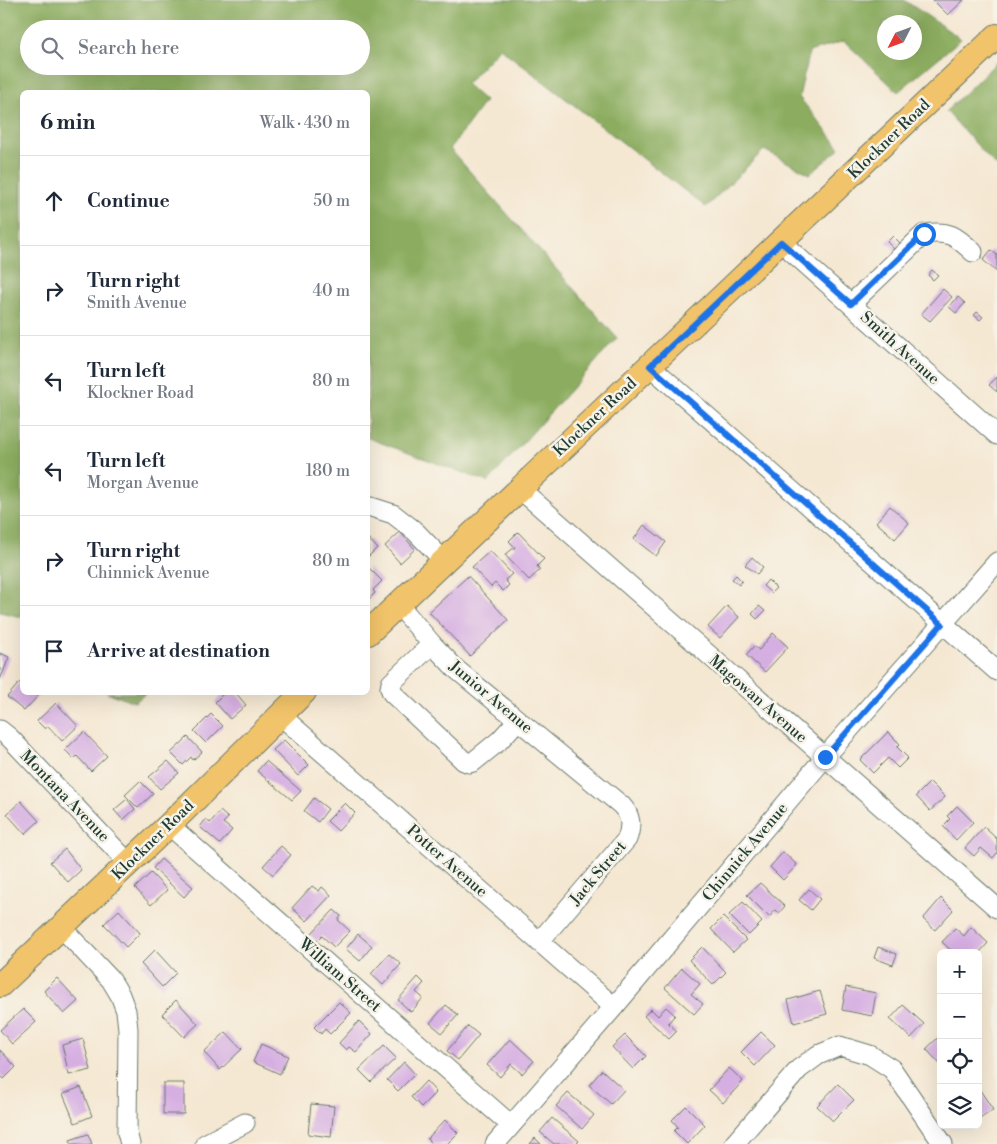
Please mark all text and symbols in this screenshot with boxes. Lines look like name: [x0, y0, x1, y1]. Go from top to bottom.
north arrow: [877, 15, 922, 60]
search box: [20, 20, 370, 75]
icon: search: [38, 34, 66, 62]
text: Search here: [78, 36, 179, 60]
street label: Klockner Road: [844, 95, 934, 183]
text: 6 min: [40, 110, 95, 136]
text: Walk · 430 m: [260, 113, 350, 133]
icon: ahead: [40, 187, 68, 215]
text: Continue: [87, 189, 170, 213]
text: 50 m: [313, 191, 350, 211]
route start: [913, 223, 936, 246]
text: Turn right: [87, 269, 180, 293]
icon: right: [40, 277, 68, 305]
text: 40 m: [313, 281, 350, 301]
text: Smith Avenue: [87, 293, 187, 313]
street label: Smith Avenue: [856, 307, 944, 389]
text: Turn left: [87, 359, 166, 383]
icon: left: [40, 367, 68, 395]
text: 80 m: [312, 371, 350, 391]
street label: Klockner Road: [549, 373, 641, 461]
text: Klockner Road: [87, 383, 194, 403]
text: Turn left: [87, 449, 166, 473]
icon: left: [40, 457, 68, 485]
text: 180 m: [306, 461, 350, 481]
text: Morgan Avenue: [87, 473, 199, 493]
text: Turn right: [87, 539, 180, 563]
icon: right: [40, 547, 68, 575]
text: 80 m: [312, 551, 350, 571]
text: Chinnick Avenue: [87, 563, 210, 583]
icon: arrive: [40, 637, 68, 665]
text: Arrive at destination: [87, 639, 270, 663]
street label: Magowan Avenue: [705, 651, 811, 747]
street label: Junior Avenue: [444, 656, 537, 738]
street label: Montana Avenue: [16, 746, 114, 846]
route end: [814, 746, 837, 769]
street label: Klockner Road: [108, 796, 198, 884]
street label: Chinnick Avenue: [698, 799, 792, 905]
street label: Potter Avenue: [402, 820, 492, 902]
street label: Jack Street: [565, 836, 631, 910]
street label: William Street: [294, 933, 386, 1016]
map controls: [937, 949, 982, 1129]
button: +: [937, 949, 982, 994]
button: −: [937, 994, 982, 1039]
button: locate: [937, 1039, 982, 1084]
button: layers: [937, 1084, 982, 1129]

